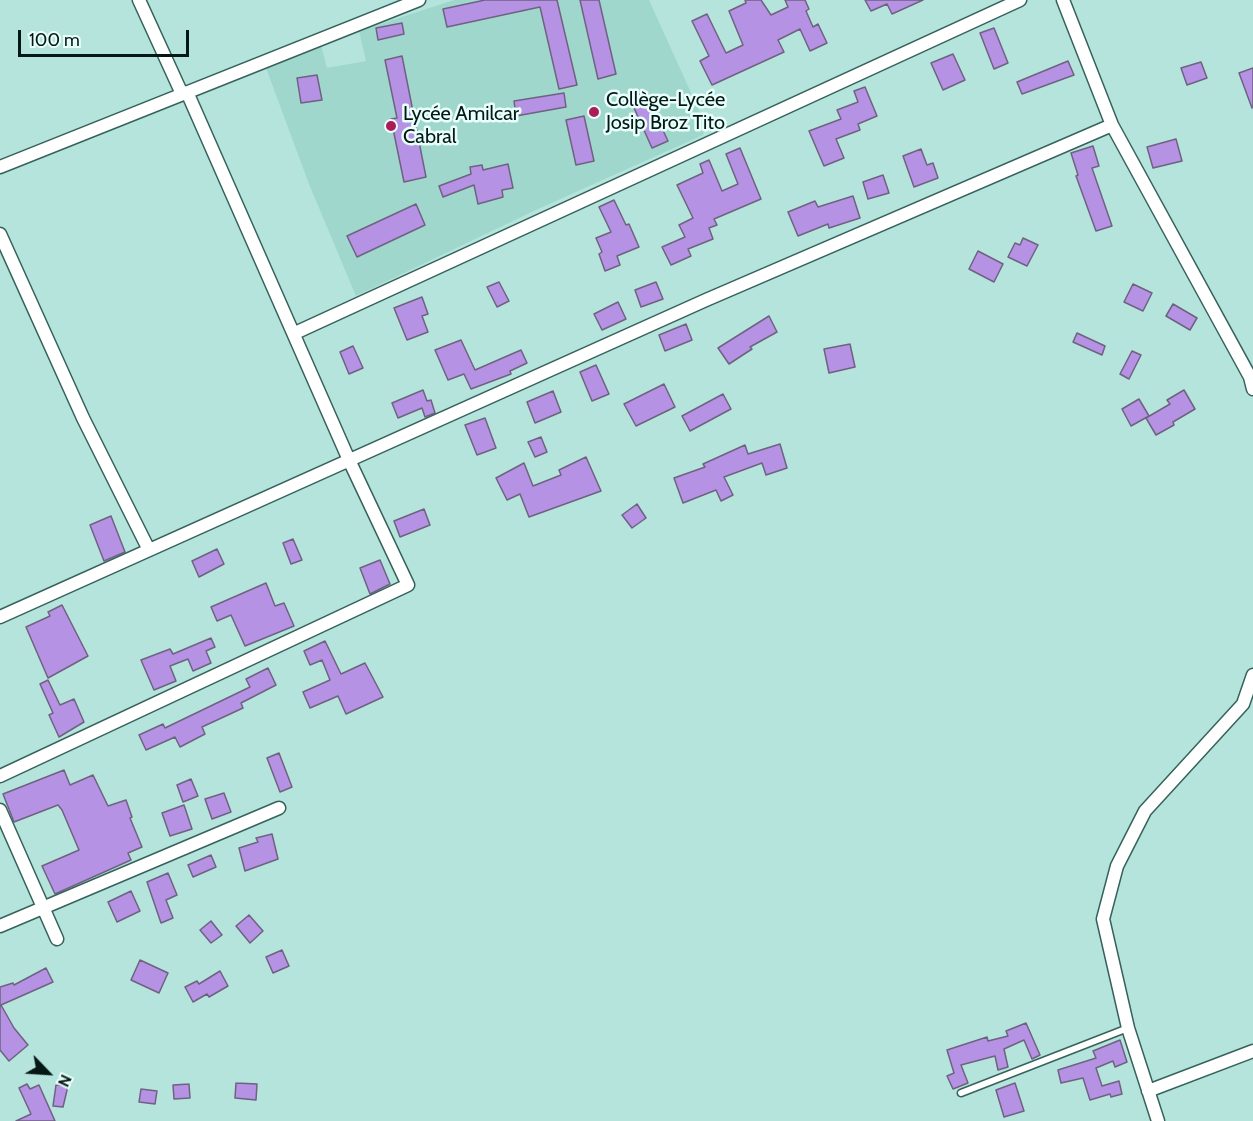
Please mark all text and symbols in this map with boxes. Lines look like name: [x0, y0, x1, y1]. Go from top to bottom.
scale bar: [21, 18, 192, 56]
text: 100 m: [29, 29, 80, 51]
place label: Collège-Lycée Josip Broz Tito: [606, 88, 725, 135]
place label: Lycée Amilcar Cabral: [403, 102, 519, 149]
marker: Collège-Lycée Josip Broz Tito: [587, 105, 601, 119]
marker: Lycée Amilcar Cabral: [384, 119, 398, 133]
north arrow: [18, 1043, 78, 1103]
text: N: [54, 1072, 76, 1090]

